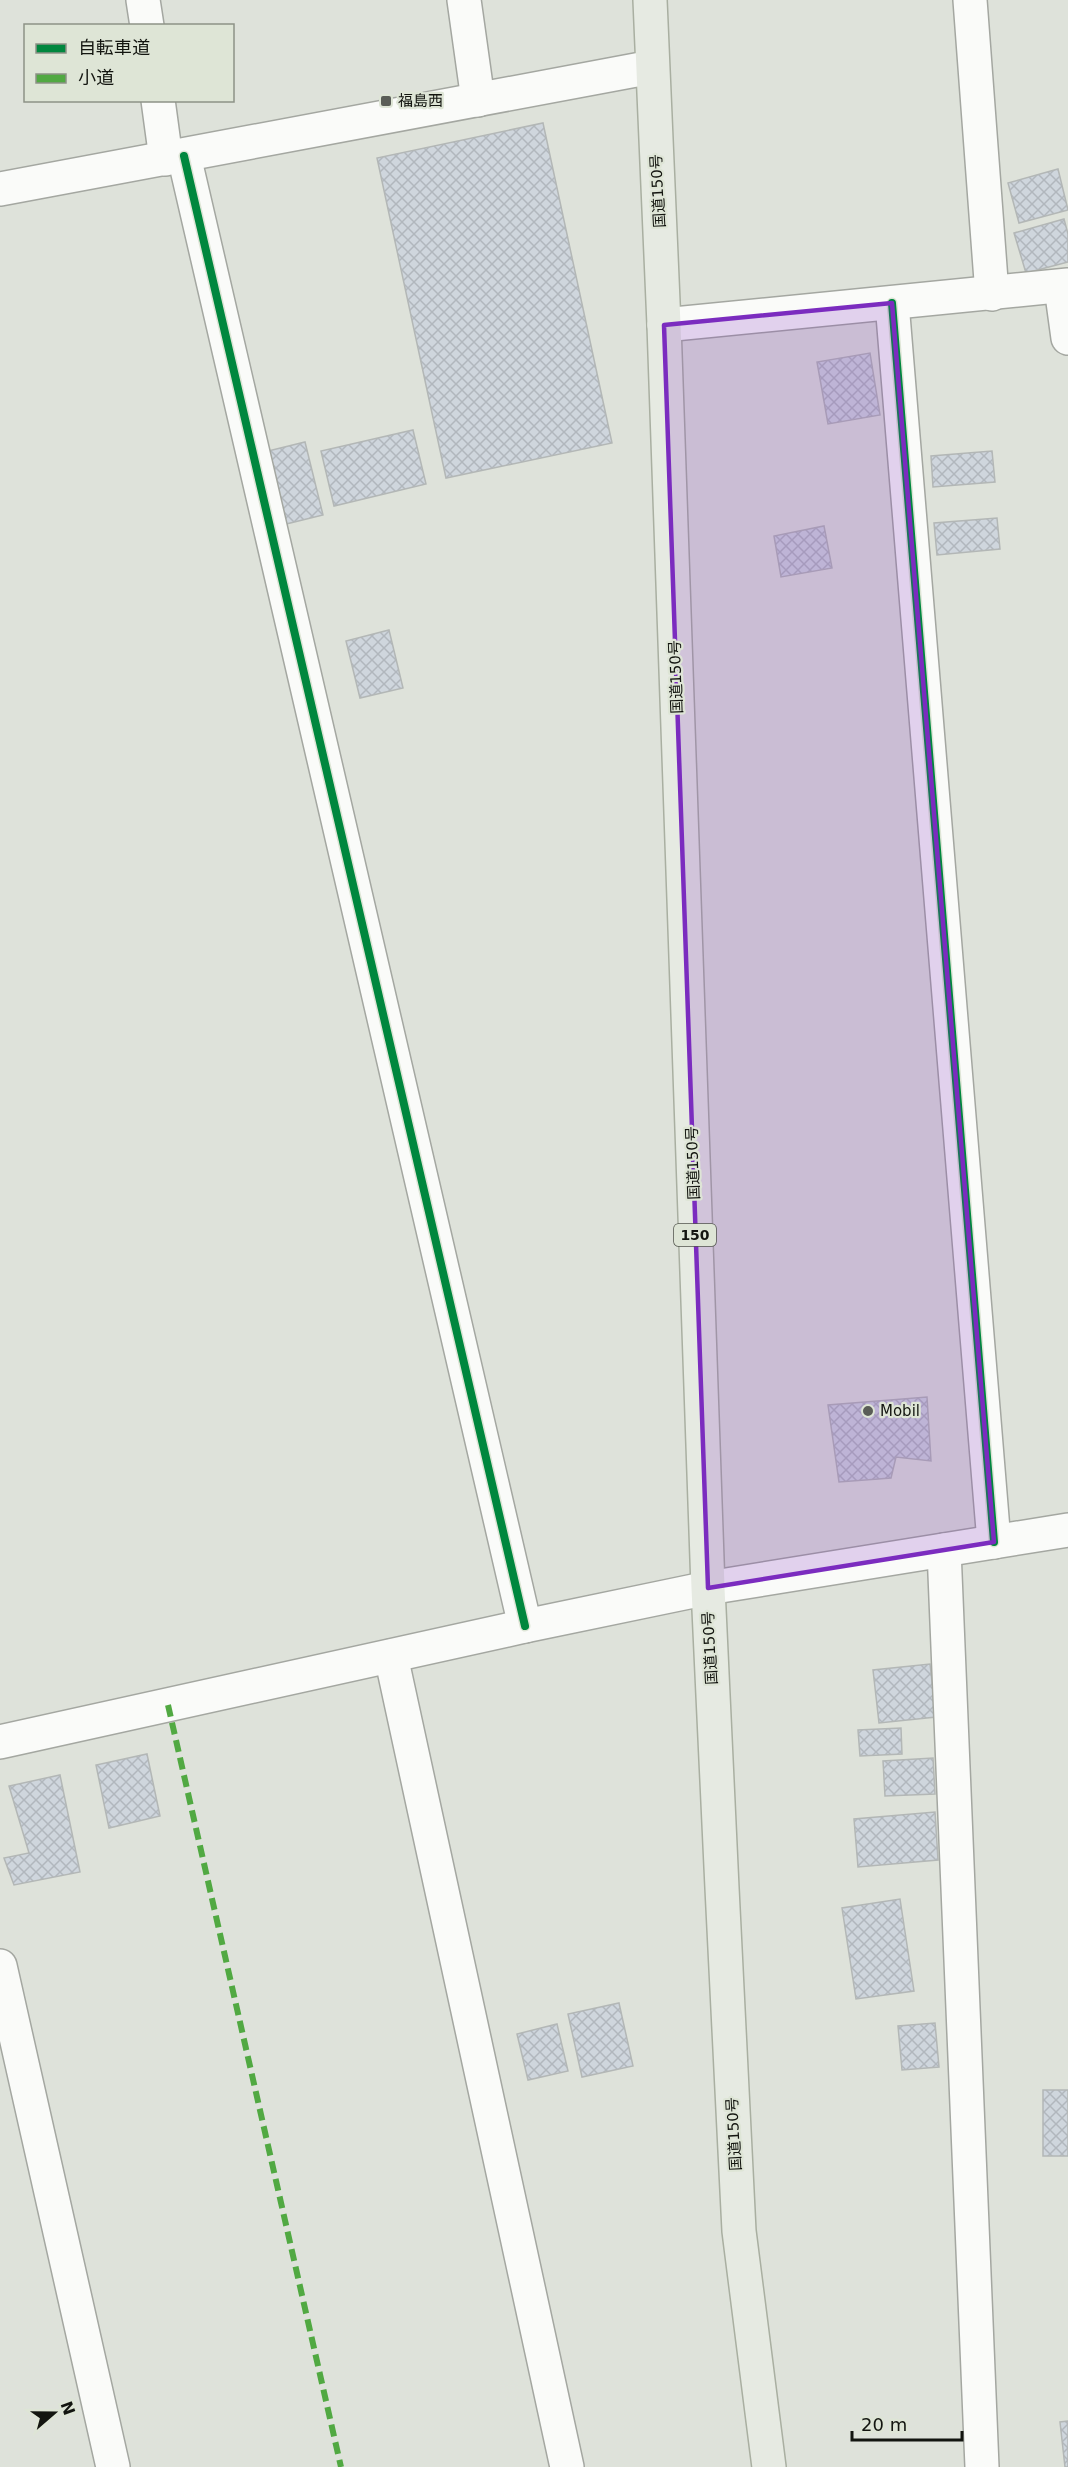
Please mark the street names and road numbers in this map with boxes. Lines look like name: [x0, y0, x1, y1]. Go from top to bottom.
street label: 国道150号: [647, 154, 669, 228]
street label: 国道150号: [666, 640, 686, 714]
street label: 国道150号: [683, 1126, 703, 1200]
road number: 150: [674, 1224, 716, 1246]
street label: 国道150号: [699, 1611, 721, 1685]
street label: 国道150号: [723, 2097, 745, 2171]

